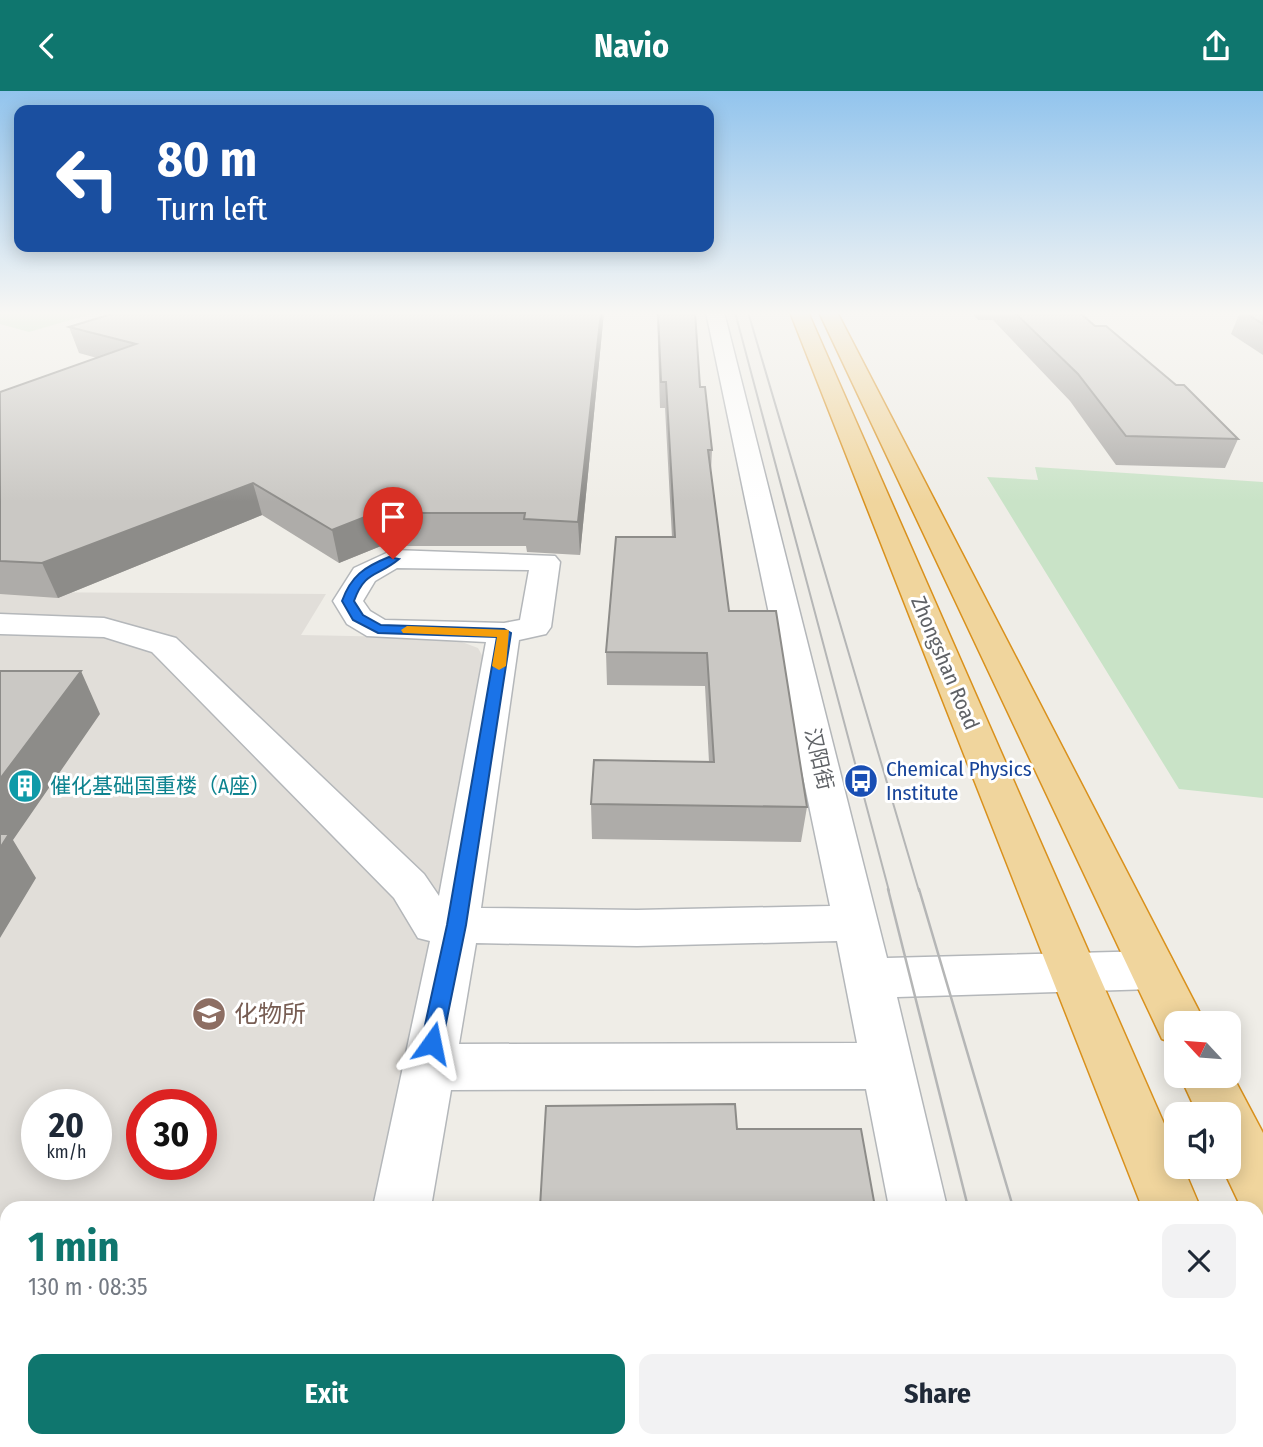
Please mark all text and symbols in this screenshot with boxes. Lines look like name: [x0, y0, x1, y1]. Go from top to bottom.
icon: back: [28, 27, 66, 65]
text: Navio: [594, 27, 669, 65]
icon: share: [1197, 27, 1235, 65]
text: 80 m: [157, 130, 257, 189]
icon: left: [42, 133, 133, 224]
text: Turn left: [157, 190, 267, 228]
pin: [363, 487, 423, 559]
icon: arrive: [374, 498, 412, 536]
street label: Zhongshan Road: [905, 592, 985, 734]
street label: 汉阳街: [799, 725, 839, 793]
place label: Chemical Physics Institute: [886, 756, 1032, 806]
bus stop icon: Chemical Physics Institute: [842, 762, 880, 800]
building icon: 催化基础国重楼（A座）: [6, 767, 44, 805]
place label: 催化基础国重楼（A座）: [50, 773, 271, 799]
school or university icon: 化物所: [190, 995, 228, 1033]
place label: 化物所: [234, 1000, 306, 1028]
position arrow: [395, 1006, 469, 1080]
north arrow: [1164, 1011, 1241, 1089]
map controls: [1164, 1011, 1241, 1179]
speed limit sign: 30: [126, 1089, 217, 1180]
button: sound: [1164, 1102, 1241, 1179]
text: 20: [49, 1104, 84, 1146]
text: km/h: [46, 1141, 87, 1163]
text: 1 min: [28, 1222, 119, 1272]
button: close: [1162, 1224, 1236, 1298]
text: 130 m · 08:35: [28, 1273, 148, 1301]
button: Exit: [28, 1354, 625, 1434]
button: Share: [639, 1354, 1236, 1434]

